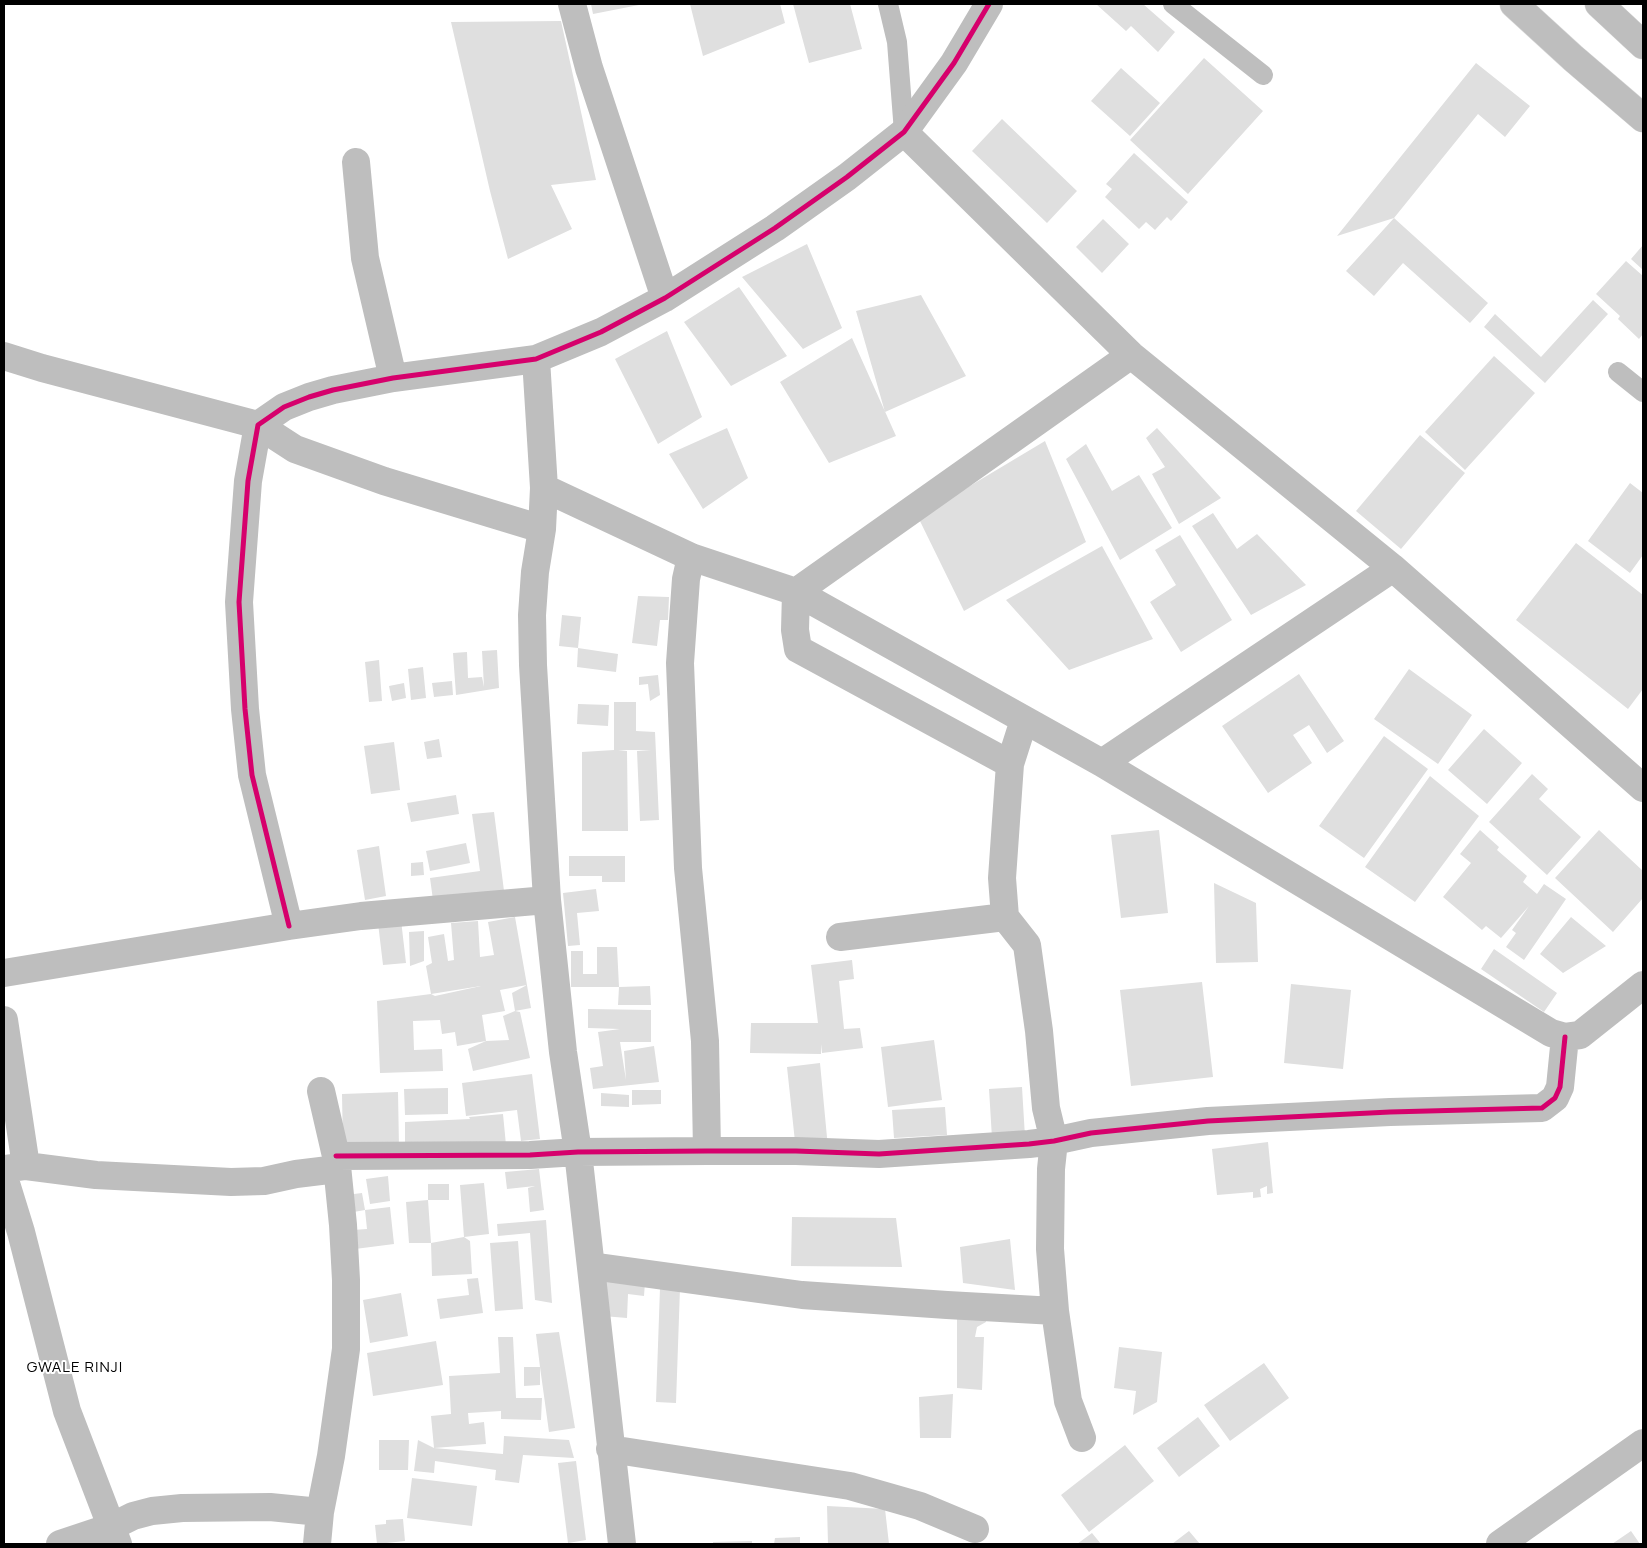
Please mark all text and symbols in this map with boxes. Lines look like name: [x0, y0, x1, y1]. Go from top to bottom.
district label: GWALE RINJI: [25, 1359, 125, 1377]

